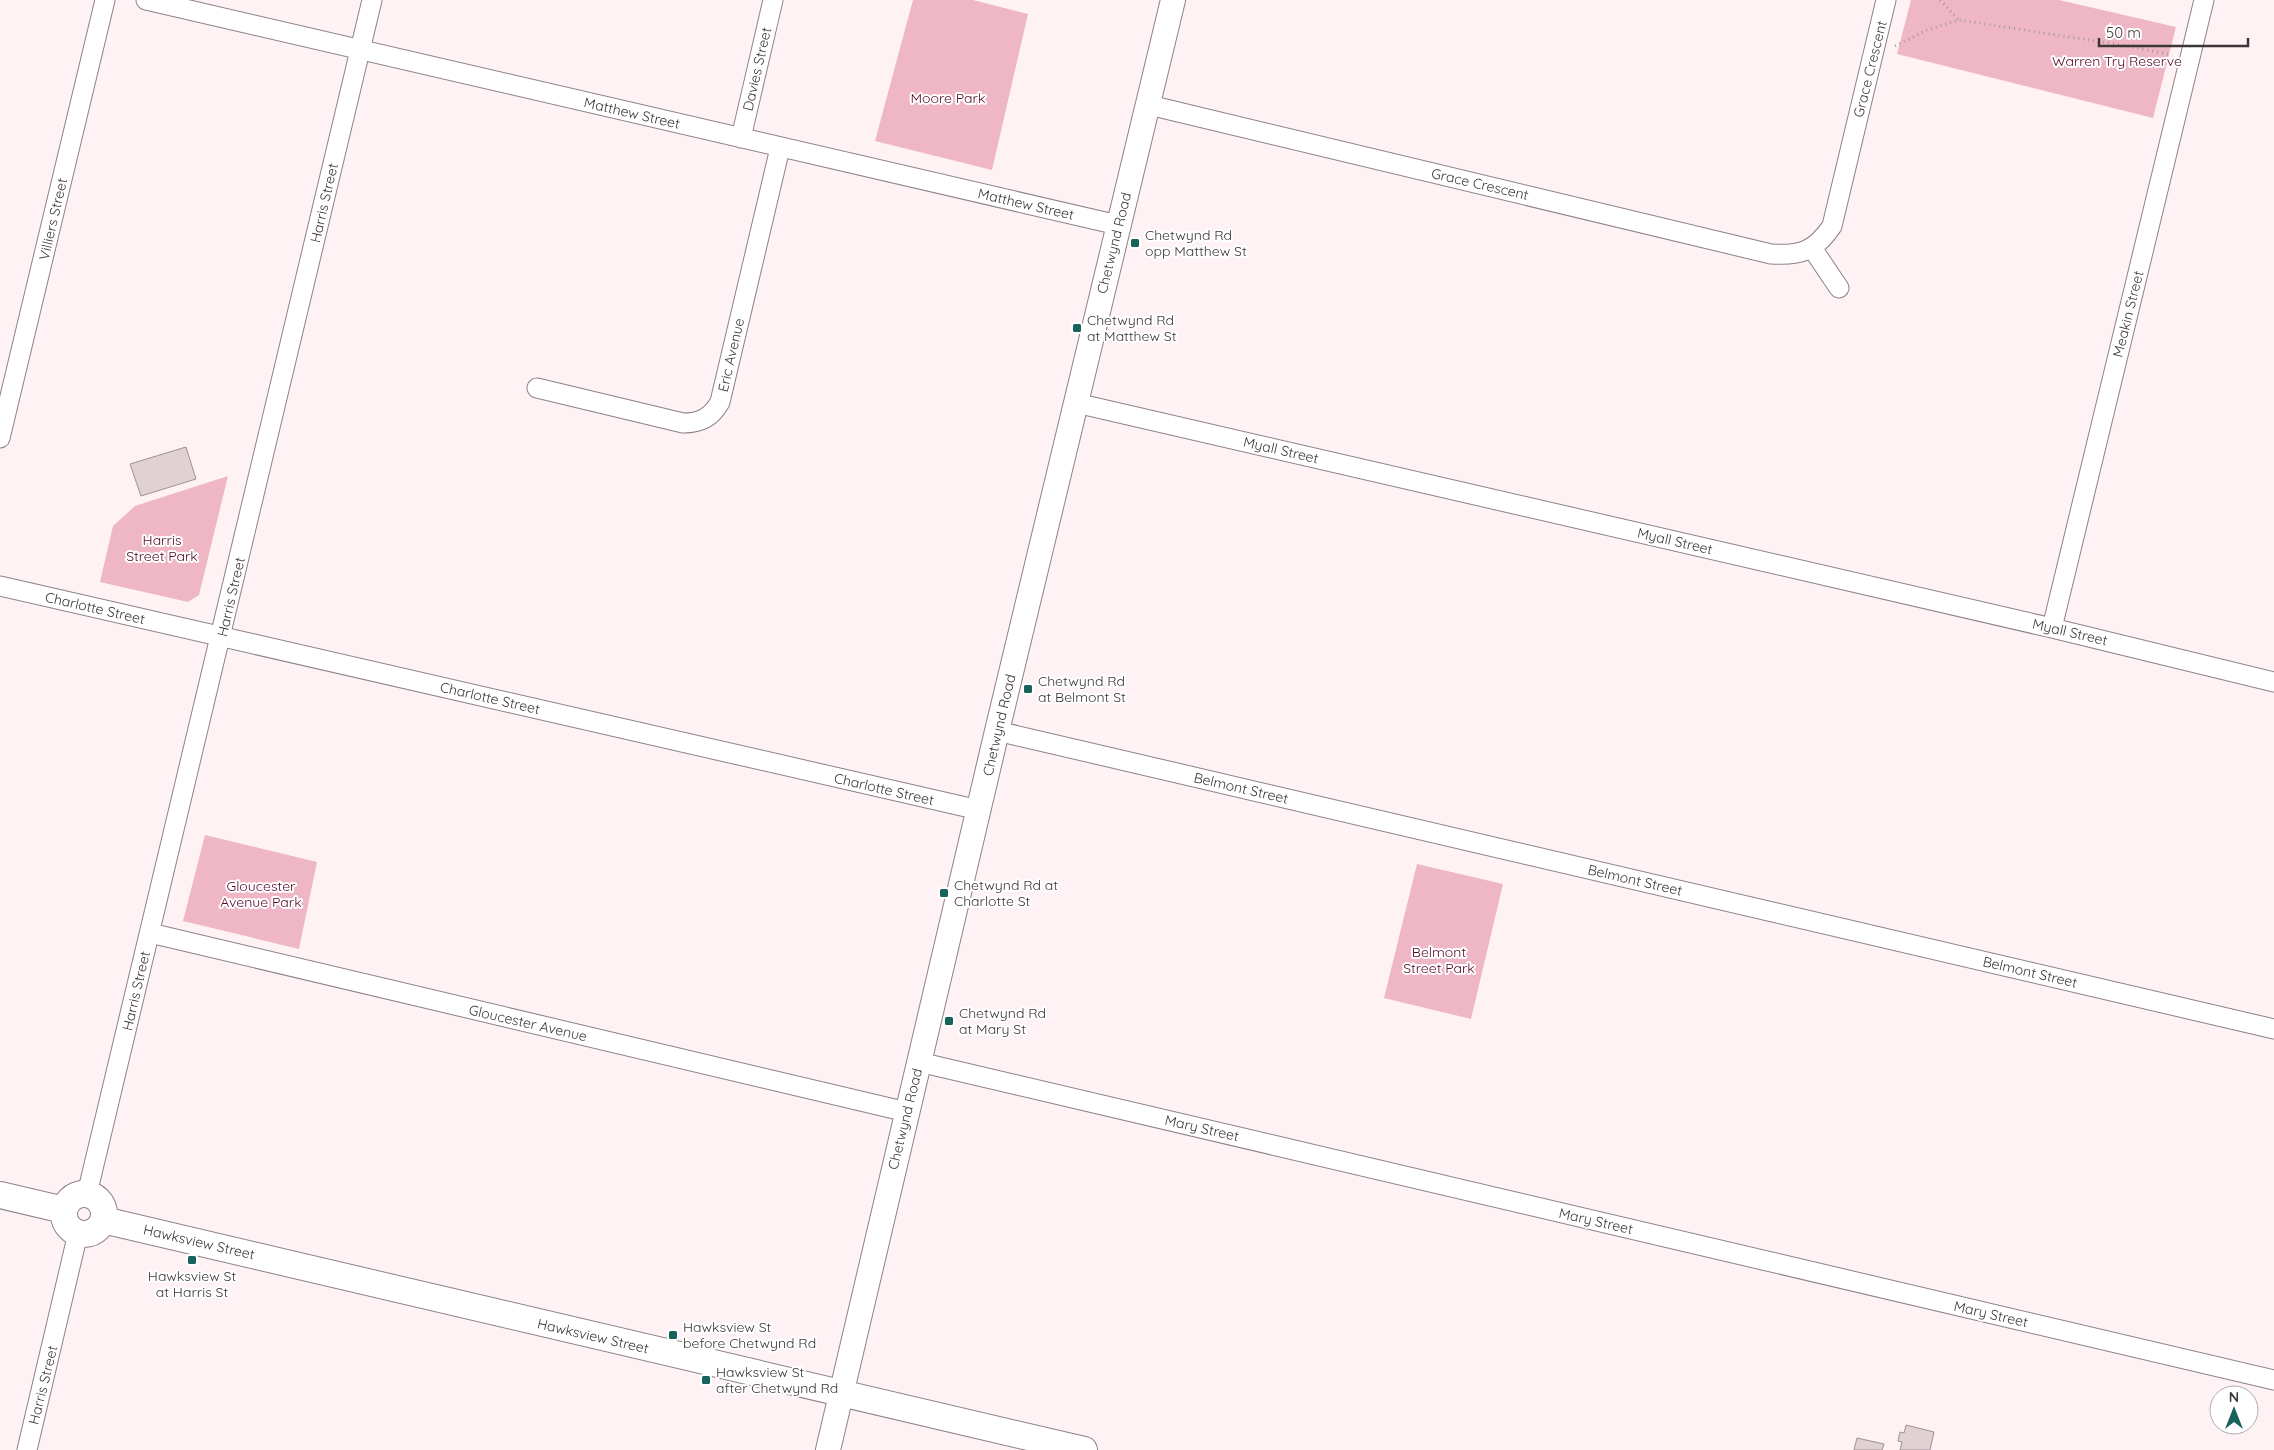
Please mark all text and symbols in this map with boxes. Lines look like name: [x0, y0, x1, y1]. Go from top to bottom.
scale bar: [2099, 15, 2248, 47]
street label: Grace Crescent: [1849, 18, 1891, 119]
text: 50 m: [2106, 23, 2141, 42]
street label: Davies Street: [739, 25, 775, 113]
park label: Warren Try Reserve: [2052, 52, 2182, 70]
park label: Moore Park: [911, 89, 985, 107]
street label: Matthew Street: [582, 93, 682, 133]
street label: Harris Street: [306, 161, 342, 244]
street label: Grace Crescent: [1430, 164, 1531, 204]
street label: Villiers Street: [35, 176, 71, 262]
street label: Matthew Street: [976, 184, 1076, 224]
street label: Chetwynd Road: [1093, 190, 1135, 296]
place label: Chetwynd Rd opp Matthew St: [1145, 226, 1247, 260]
marker: Chetwynd Rd opp Matthew St: [1129, 237, 1141, 249]
street label: Meakin Street: [2109, 269, 2148, 359]
place label: Chetwynd Rd at Matthew St: [1087, 311, 1177, 345]
street label: Eric Avenue: [714, 316, 748, 394]
marker: Chetwynd Rd at Matthew St: [1071, 322, 1083, 334]
street label: Myall Street: [1242, 433, 1321, 467]
street label: Myall Street: [1636, 524, 1715, 558]
park label: Harris Street Park: [126, 531, 198, 565]
street label: Harris Street: [213, 555, 249, 638]
street label: Charlotte Street: [43, 588, 147, 628]
street label: Myall Street: [2031, 615, 2110, 649]
street label: Chetwynd Road: [979, 672, 1019, 778]
place label: Chetwynd Rd at Belmont St: [1038, 672, 1126, 706]
street label: Charlotte Street: [438, 678, 542, 718]
marker: Chetwynd Rd at Belmont St: [1022, 683, 1034, 695]
street label: Belmont Street: [1192, 768, 1290, 808]
street label: Charlotte Street: [832, 769, 936, 809]
street label: Belmont Street: [1586, 860, 1684, 900]
place label: Chetwynd Rd at Charlotte St: [954, 876, 1058, 910]
park label: Gloucester Avenue Park: [220, 877, 302, 911]
marker: Chetwynd Rd at Charlotte St: [938, 887, 950, 899]
park label: Belmont Street Park: [1403, 943, 1475, 977]
street label: Harris Street: [118, 949, 154, 1032]
street label: Belmont Street: [1981, 952, 2079, 992]
street label: Gloucester Avenue: [467, 1001, 589, 1045]
place label: Chetwynd Rd at Mary St: [959, 1004, 1046, 1038]
marker: Chetwynd Rd at Mary St: [943, 1015, 955, 1027]
street label: Chetwynd Road: [884, 1066, 926, 1172]
street label: Mary Street: [1163, 1111, 1241, 1145]
street label: Mary Street: [1557, 1204, 1635, 1238]
street label: Hawksview Street: [141, 1220, 257, 1264]
marker: Hawksview St at Harris St: [186, 1254, 198, 1266]
place label: Hawksview St at Harris St: [148, 1267, 236, 1301]
street label: Mary Street: [1952, 1297, 2030, 1331]
street label: Hawksview Street: [535, 1314, 651, 1358]
place label: Hawksview St before Chetwynd Rd: [683, 1318, 816, 1352]
marker: Hawksview St before Chetwynd Rd: [667, 1329, 679, 1341]
street label: Harris Street: [24, 1343, 62, 1426]
place label: Hawksview St after Chetwynd Rd: [716, 1363, 838, 1397]
marker: Hawksview St after Chetwynd Rd: [700, 1374, 712, 1386]
north arrow: [2209, 1385, 2259, 1435]
text: N: [2229, 1388, 2239, 1406]

